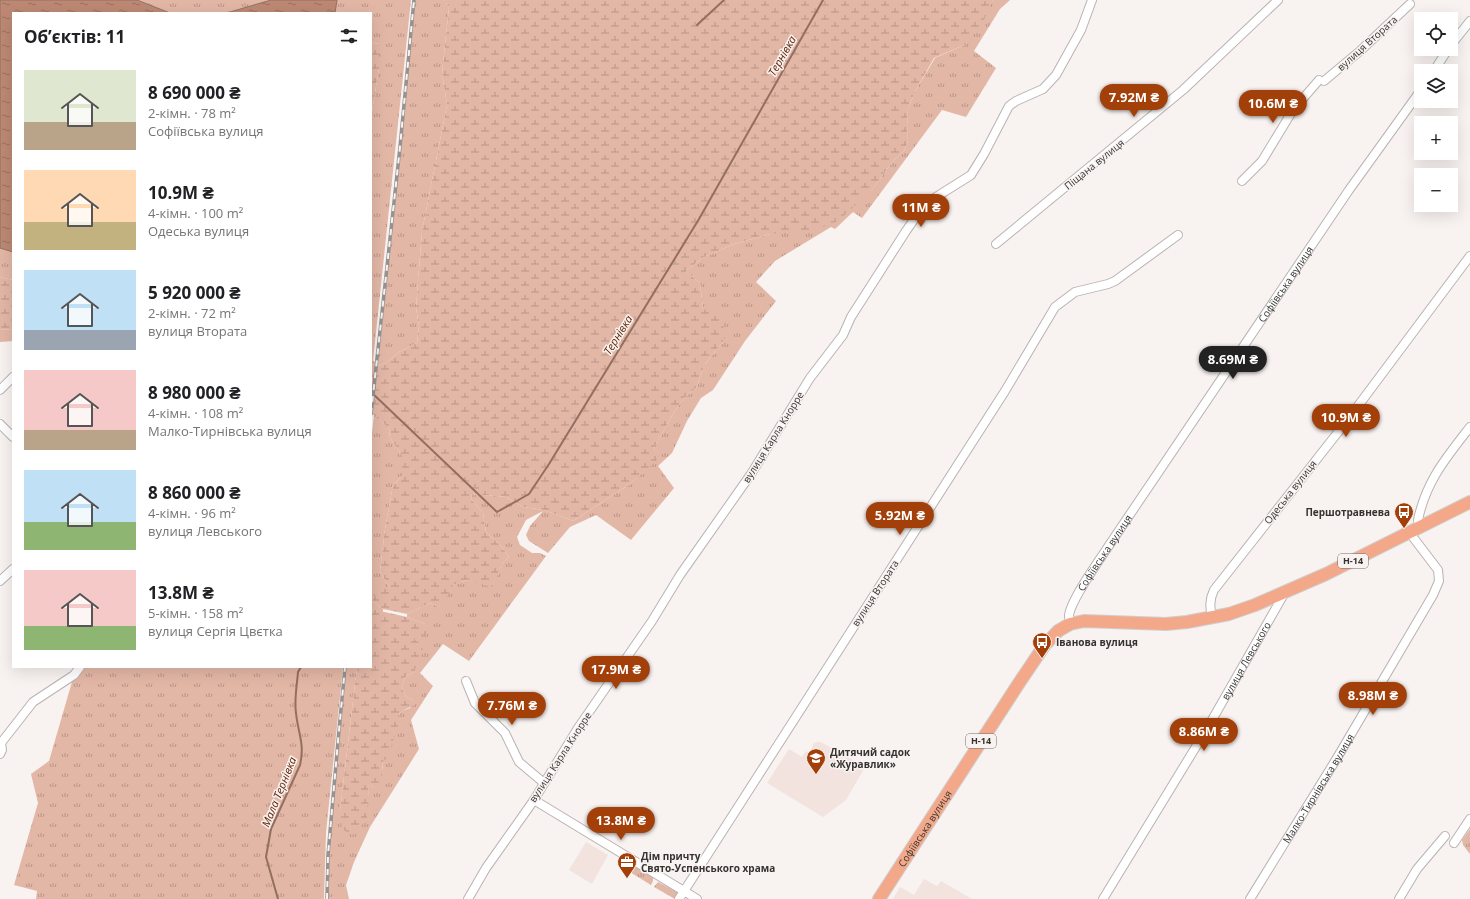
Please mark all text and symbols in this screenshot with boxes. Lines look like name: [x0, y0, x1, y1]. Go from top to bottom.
street label: вулиця Втората: [1334, 12, 1400, 74]
map controls: [1414, 12, 1458, 212]
button: locate: [1414, 12, 1458, 56]
text: Об’єктів: 11: [24, 25, 125, 48]
icon: filters: [338, 25, 360, 47]
water label: Тернівка: [764, 33, 799, 79]
button: layers: [1414, 64, 1458, 108]
text: 8 690 000 ₴: [148, 81, 241, 104]
pin: 7.92M ₴: [1097, 84, 1171, 118]
icon: home: [56, 86, 104, 134]
text: 7.92M ₴: [1109, 88, 1159, 106]
pin: 10.6M ₴: [1236, 90, 1310, 124]
text: 10.6M ₴: [1248, 94, 1298, 112]
text: 2-кімн. · 78 m²: [148, 104, 236, 122]
button: +: [1414, 116, 1458, 160]
text: Софіївська вулиця: [148, 122, 264, 140]
street label: Піщана вулиця: [1061, 135, 1127, 193]
button: −: [1414, 168, 1458, 212]
text: 10.9M ₴: [148, 181, 214, 204]
icon: home: [56, 186, 104, 234]
pin: 11M ₴: [893, 194, 949, 228]
text: 11M ₴: [901, 198, 941, 216]
text: 4-кімн. · 100 m²: [148, 204, 243, 222]
text: Одеська вулиця: [148, 222, 249, 240]
street label: Софіївська вулиця: [1255, 243, 1316, 325]
text: 5 920 000 ₴: [148, 281, 241, 304]
icon: home: [56, 286, 104, 334]
text: 2-кімн. · 72 m²: [148, 304, 236, 322]
water label: Тернівка: [600, 312, 636, 357]
text: вулиця Втората: [148, 322, 247, 340]
pin: 8.69M ₴: [1196, 346, 1270, 380]
text: 8.69M ₴: [1208, 350, 1258, 368]
text: 8 980 000 ₴: [148, 381, 241, 404]
icon: home: [56, 386, 104, 434]
street label: вулиця Карла Кнорре: [739, 388, 807, 485]
text: 4-кімн. · 108 m²: [148, 404, 243, 422]
pin: 10.9M ₴: [1309, 404, 1383, 438]
text: 10.9M ₴: [1321, 408, 1371, 426]
text: Малко-Тирнівська вулиця: [148, 422, 312, 440]
street label: Одеська вулиця: [1261, 457, 1319, 527]
text: 8 860 000 ₴: [148, 481, 241, 504]
icon: home: [56, 486, 104, 534]
bus stop icon: Першотравнева: [1393, 501, 1415, 529]
pin: 5.92M ₴: [863, 502, 937, 536]
text: 4-кімн. · 96 m²: [148, 504, 236, 522]
place label: Першотравнева: [1305, 505, 1390, 519]
text: 5.92M ₴: [875, 506, 925, 524]
street label: Софіївська вулиця: [1074, 512, 1135, 594]
text: вулиця Левського: [148, 522, 262, 540]
road number: Н-14: [1338, 554, 1368, 568]
street label: вулиця Втората: [848, 557, 902, 629]
text: 13.8M ₴: [148, 581, 214, 604]
icon: home: [56, 586, 104, 634]
text: 5-кімн. · 158 m²: [148, 604, 243, 622]
street label: вулиця Левського: [1218, 619, 1274, 702]
text: вулиця Сергія Цвєтка: [148, 622, 283, 640]
bus stop icon: Іванова вулиця: [1031, 631, 1053, 659]
place label: Іванова вулиця: [1056, 635, 1138, 649]
pin: 17.9M ₴: [579, 656, 653, 690]
text: 17.9M ₴: [591, 660, 641, 678]
pin: 8.98M ₴: [1336, 682, 1410, 716]
text: 8.98M ₴: [1348, 686, 1398, 704]
pin: 7.76M ₴: [475, 692, 549, 726]
text: 7.76M ₴: [487, 696, 537, 714]
street label: вулиця Карла Кнорре: [525, 709, 595, 805]
pin: 8.86M ₴: [1167, 718, 1241, 752]
text: 8.86M ₴: [1179, 722, 1229, 740]
street label: Малко-Тирнівська вулиця: [1279, 731, 1357, 846]
road number: Н-14: [966, 734, 996, 748]
place label: Дитячий садок «Журавлик»: [830, 745, 911, 771]
school or university icon: Дитячий садок «Журавлик»: [805, 747, 827, 775]
water label: Мала Тернівка: [258, 754, 299, 829]
street label: Софіївська вулиця: [895, 787, 955, 870]
pin: 13.8M ₴: [584, 807, 658, 841]
text: 13.8M ₴: [596, 811, 646, 829]
place label: Дім причту Свято-Успенського храма: [641, 849, 775, 875]
office icon: Дім причту Свято-Успенського храма: [616, 851, 638, 879]

